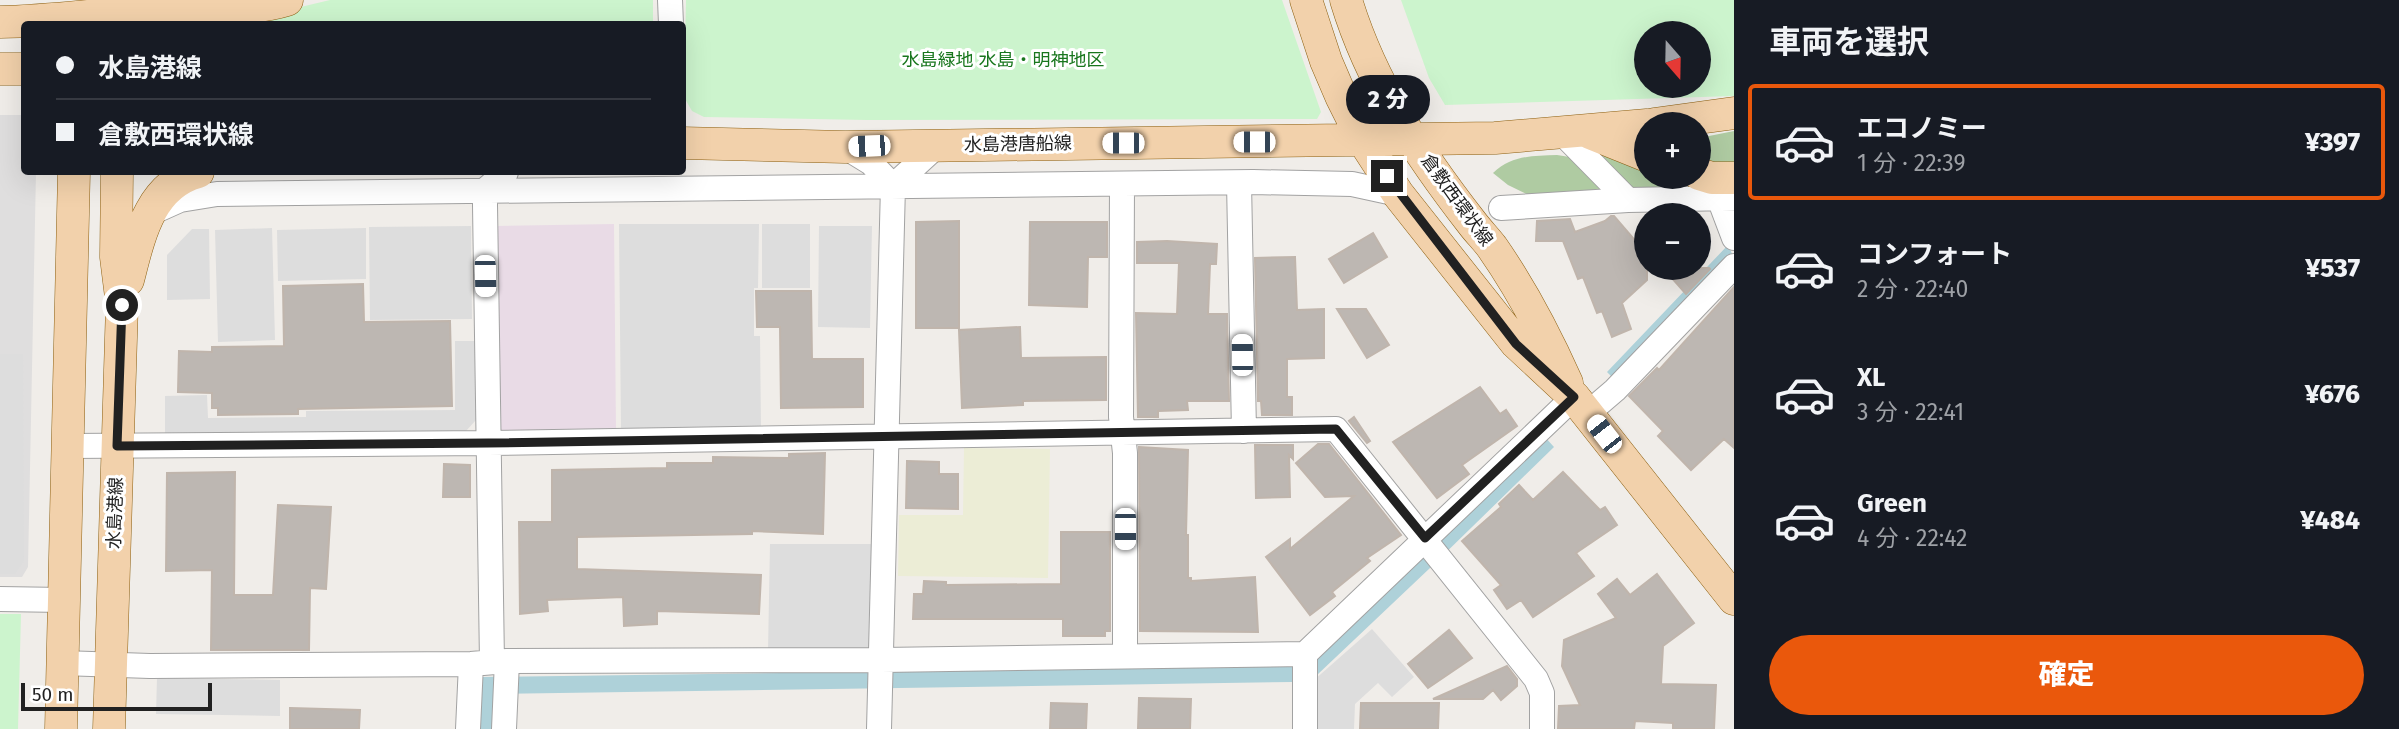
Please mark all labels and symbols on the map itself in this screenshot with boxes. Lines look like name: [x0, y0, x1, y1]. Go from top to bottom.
north arrow: [1634, 21, 1712, 98]
park label: 水島緑地 水島・明神地区: [902, 49, 1104, 71]
callout: 2 分: [1345, 74, 1429, 124]
street label: 水島港唐船線: [964, 132, 1072, 156]
car: [1234, 132, 1276, 153]
car: [1103, 133, 1145, 154]
car: [848, 135, 891, 157]
street label: 倉敷西環状線: [1416, 150, 1498, 250]
route end: [1371, 160, 1403, 192]
car: [475, 255, 496, 297]
route start: [106, 289, 138, 321]
car: [1232, 334, 1253, 376]
car: [1583, 411, 1626, 457]
street label: 水島港線: [103, 477, 127, 549]
car: [1115, 508, 1136, 550]
scale bar: [21, 680, 212, 712]

